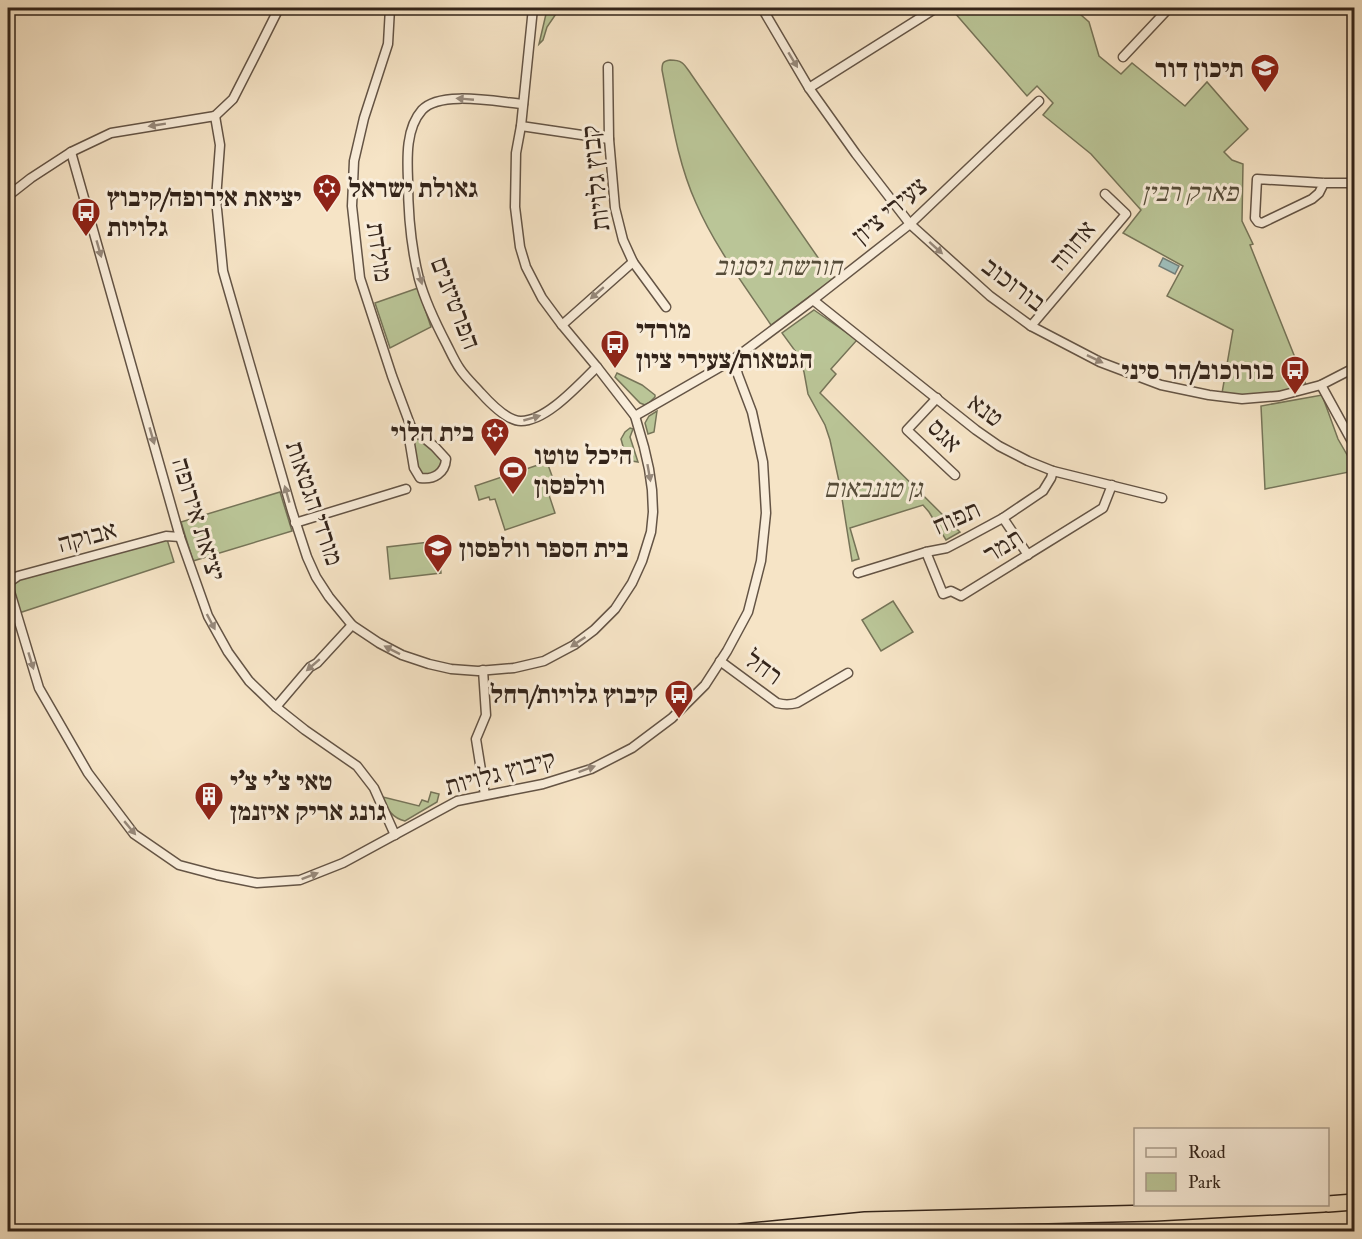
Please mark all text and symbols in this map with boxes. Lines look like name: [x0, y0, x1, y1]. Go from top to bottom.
one-way arrow: [788, 52, 798, 69]
school or university icon: תיכון דור: [1249, 52, 1281, 94]
place label: תיכון דור: [1155, 53, 1244, 85]
one-way arrow: [455, 94, 474, 104]
one-way arrow: [147, 121, 166, 130]
street label: קבוץ גלויות: [575, 123, 617, 232]
street label: צעירי ציון: [845, 170, 934, 251]
synagogue icon: גאולת ישראל: [311, 172, 343, 214]
place label: גאולת ישראל: [348, 173, 478, 205]
park label: פארק רבין: [1142, 177, 1240, 209]
place label: יציאת אירופה/קיבוץ גלויות: [107, 182, 302, 244]
bus stop icon: יציאת אירופה/קיבוץ גלויות: [70, 196, 102, 238]
street label: אחווה: [1043, 214, 1103, 277]
street label: מולדת: [359, 220, 400, 284]
one-way arrow: [95, 240, 104, 258]
one-way arrow: [928, 241, 943, 254]
park label: חורשת ניסנוב: [714, 251, 844, 283]
street label: בורוכוב: [975, 251, 1051, 319]
street label: הפרטיזנים: [423, 253, 487, 354]
one-way arrow: [415, 267, 425, 285]
one-way arrow: [590, 286, 605, 299]
place label: מורדי הגטאות/צעירי ציון: [636, 314, 813, 376]
bus stop icon: מורדי הגטאות/צעירי ציון: [599, 328, 631, 370]
bus stop icon: בורוכוב/הר סיני: [1279, 354, 1311, 396]
one-way arrow: [1086, 355, 1103, 364]
place label: בורוכוב/הר סיני: [1122, 355, 1274, 387]
street label: טנא: [961, 387, 1010, 434]
street label: אגס: [920, 412, 968, 460]
one-way arrow: [523, 413, 541, 422]
synagogue icon: בית הלוי: [479, 416, 511, 458]
place label: בית הלוי: [391, 417, 474, 449]
one-way arrow: [148, 427, 157, 445]
street label: מורדי הגטאות: [278, 437, 350, 570]
place label: היכל טוטו וולפסון: [534, 440, 632, 502]
street label: יציאת אירופה: [164, 454, 232, 585]
sports icon: היכל טוטו וולפסון: [497, 454, 529, 496]
one-way arrow: [645, 464, 654, 483]
park label: גן טננבאום: [824, 473, 924, 505]
one-way arrow: [282, 485, 291, 503]
street label: תפוח: [927, 493, 985, 543]
street label: אבוקה: [54, 514, 120, 560]
street label: תמר: [978, 521, 1029, 570]
school or university icon: בית הספר וולפסון: [422, 532, 454, 574]
place label: בית הספר וולפסון: [459, 533, 629, 565]
one-way arrow: [207, 613, 216, 630]
one-way arrow: [570, 636, 586, 648]
street label: רחל: [738, 643, 789, 692]
one-way arrow: [383, 645, 401, 655]
one-way arrow: [27, 652, 36, 670]
one-way arrow: [306, 659, 321, 672]
bus stop icon: קיבוץ גלויות/רחל: [663, 678, 695, 720]
place label: קיבוץ גלויות/רחל: [490, 679, 658, 711]
street label: קיבוץ גלויות: [441, 743, 559, 803]
one-way arrow: [578, 764, 596, 774]
place label: טאי צ'י צ'י גונג אריק איזנמן: [230, 766, 386, 828]
building icon: טאי צ'י צ'י גונג אריק איזנמן: [193, 780, 225, 822]
one-way arrow: [124, 820, 137, 836]
one-way arrow: [301, 871, 319, 881]
legend: [1134, 1128, 1329, 1206]
text: Road: [1188, 1141, 1226, 1164]
text: Park: [1188, 1171, 1221, 1194]

